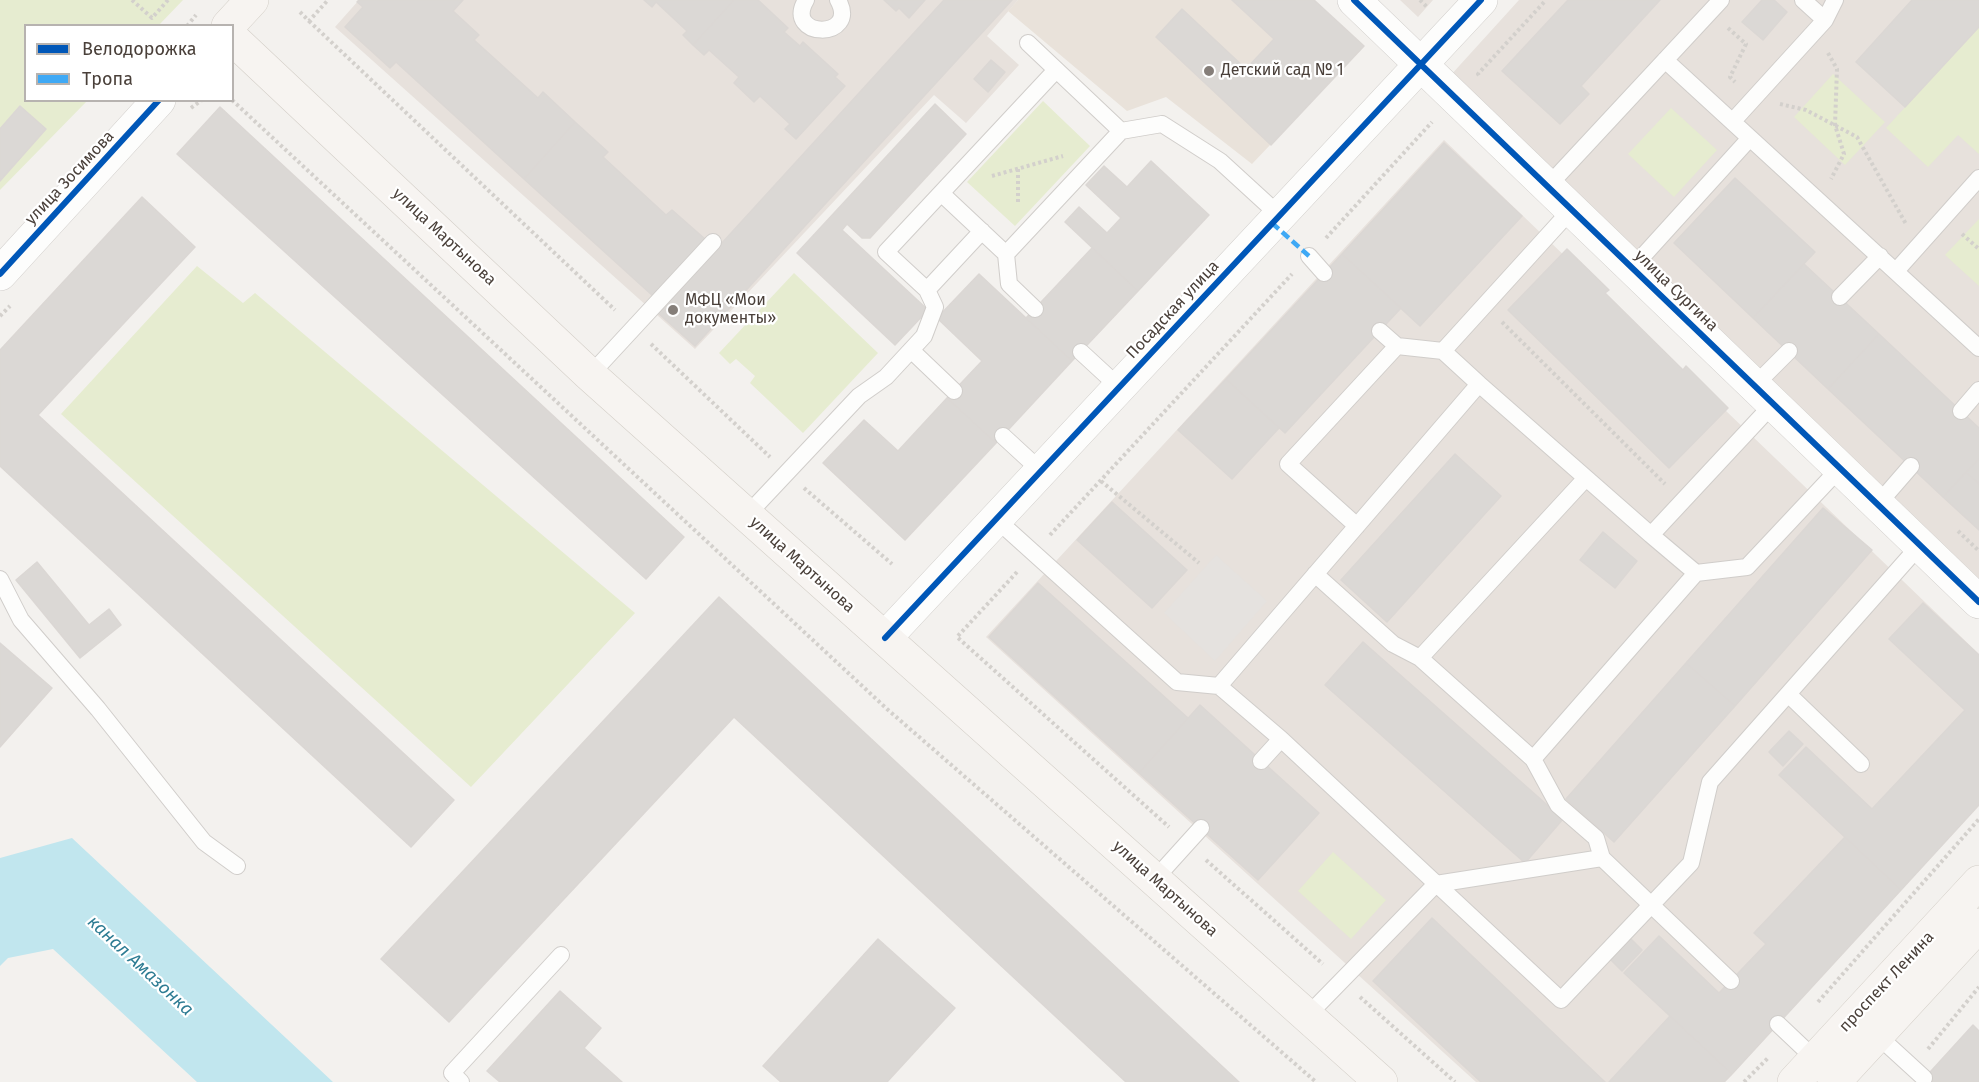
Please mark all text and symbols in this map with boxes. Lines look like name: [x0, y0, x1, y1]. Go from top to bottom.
legend: [24, 24, 234, 102]
text: Велодорожка: [82, 38, 197, 60]
place label: Детский сад № 1: [1221, 61, 1344, 81]
marker: Детский сад № 1: [1202, 64, 1216, 78]
text: Тропа: [82, 68, 133, 90]
street label: улица Зосимова: [22, 127, 118, 229]
street label: улица Мартынова: [388, 184, 500, 290]
street label: улица Сургина: [1630, 246, 1722, 336]
street label: Посадская улица: [1123, 257, 1223, 363]
place label: МФЦ «Мои документы»: [685, 291, 776, 329]
marker: МФЦ «Мои документы»: [666, 303, 680, 317]
street label: улица Мартынова: [746, 513, 858, 617]
street label: улица Мартынова: [1109, 837, 1221, 941]
water label: канал Амазонка: [82, 911, 198, 1021]
street label: проспект Ленина: [1836, 928, 1938, 1036]

